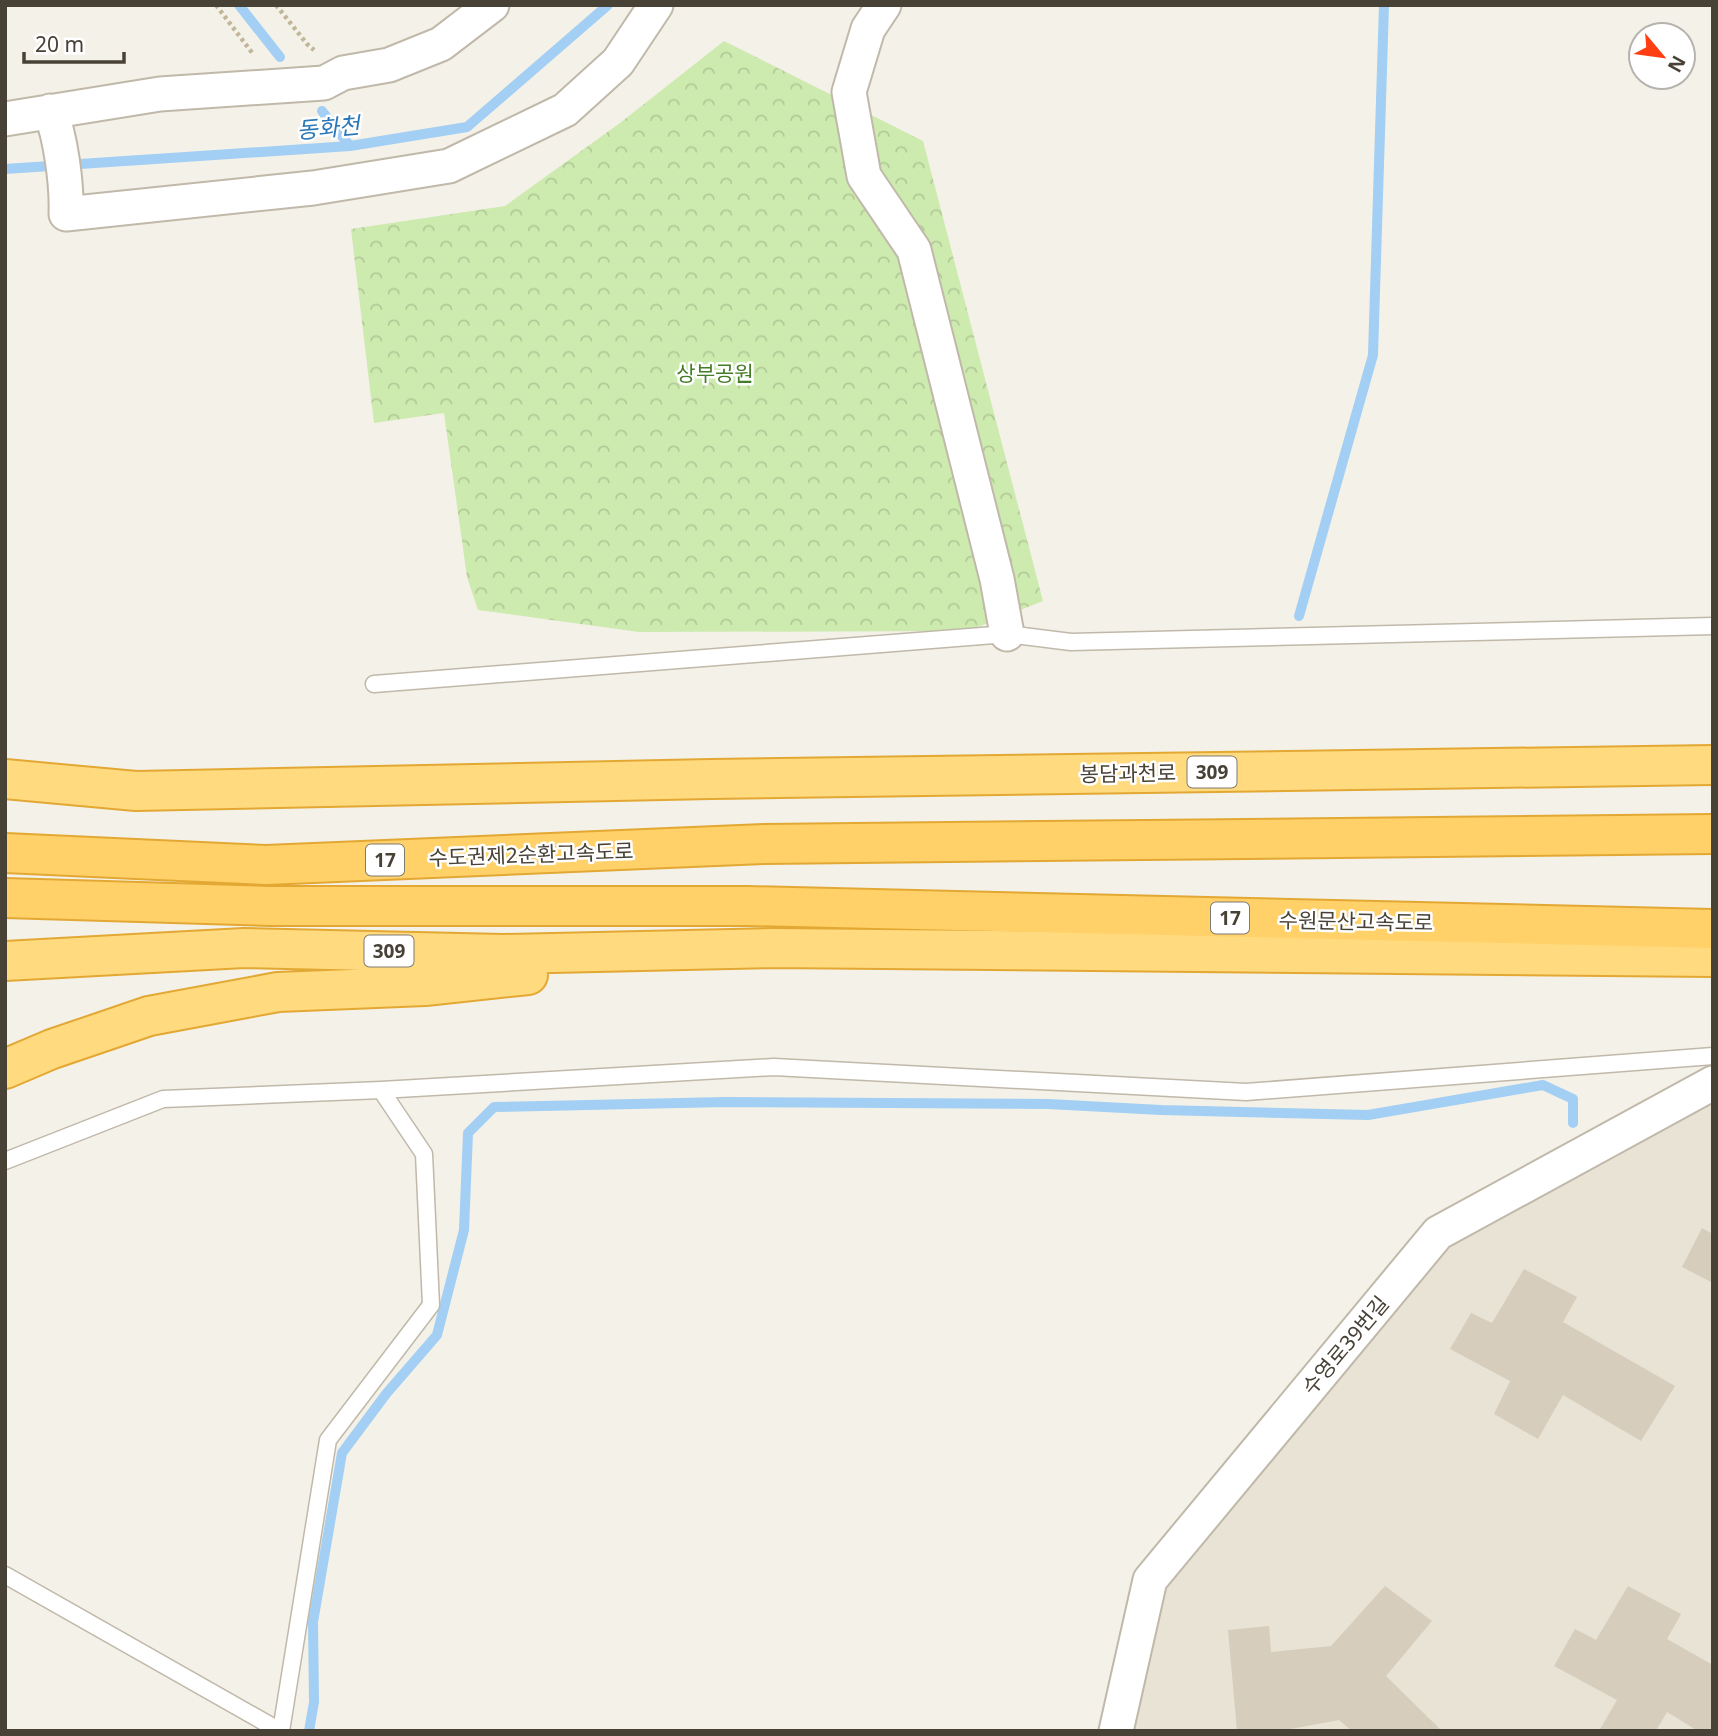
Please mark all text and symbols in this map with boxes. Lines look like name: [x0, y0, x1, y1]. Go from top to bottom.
scale bar: [24, 21, 124, 65]
north arrow: [1627, 21, 1697, 91]
text: 20 m: [35, 30, 84, 58]
text: N: [1662, 51, 1692, 77]
water label: 동화천: [295, 108, 364, 146]
park label: 상부공원: [676, 359, 754, 387]
road number: 309: [1188, 757, 1236, 788]
street label: 봉담과천로: [1079, 758, 1177, 788]
street label: 수도권제2순환고속도로: [428, 836, 634, 872]
road number: 17: [366, 845, 404, 876]
road number: 17: [1211, 902, 1249, 934]
street label: 수원문산고속도로: [1278, 906, 1434, 936]
road number: 309: [364, 936, 414, 967]
street label: 수영로39번길: [1296, 1290, 1394, 1400]

